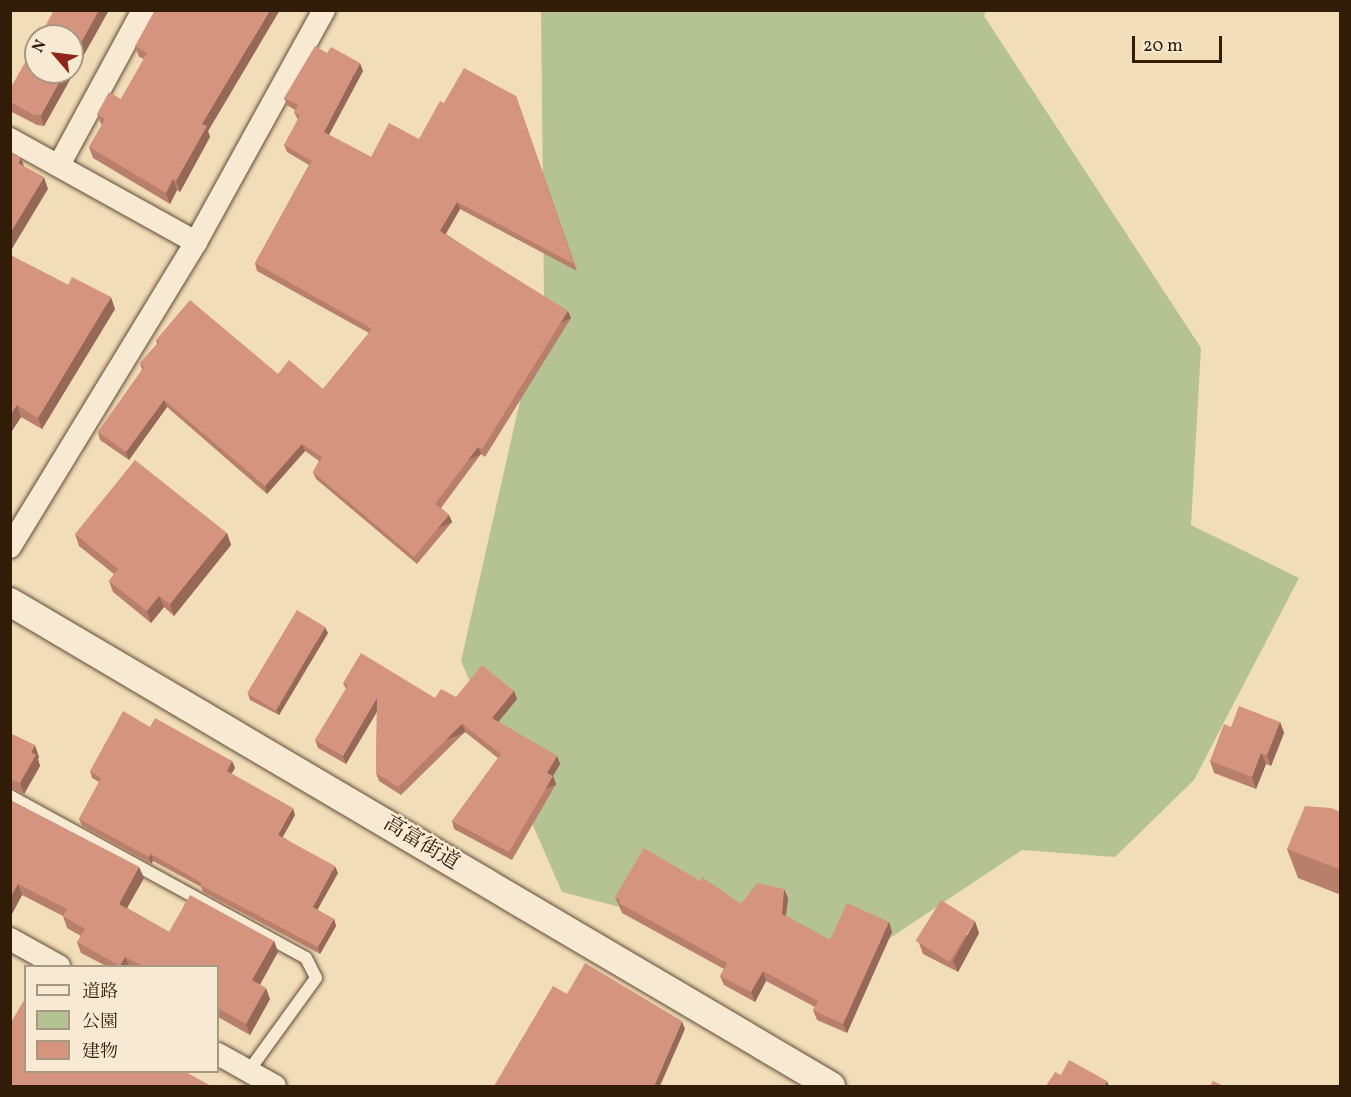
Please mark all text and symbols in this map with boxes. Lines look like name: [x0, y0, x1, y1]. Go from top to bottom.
north arrow: [24, 24, 84, 84]
scale bar: [1135, 24, 1225, 62]
text: 20 m: [1143, 34, 1183, 59]
text: N: [27, 36, 52, 57]
street label: 高富街道: [379, 812, 463, 876]
legend: [24, 965, 219, 1073]
text: 道路: [82, 980, 118, 1005]
text: 公園: [82, 1010, 118, 1035]
text: 建物: [82, 1040, 118, 1065]

